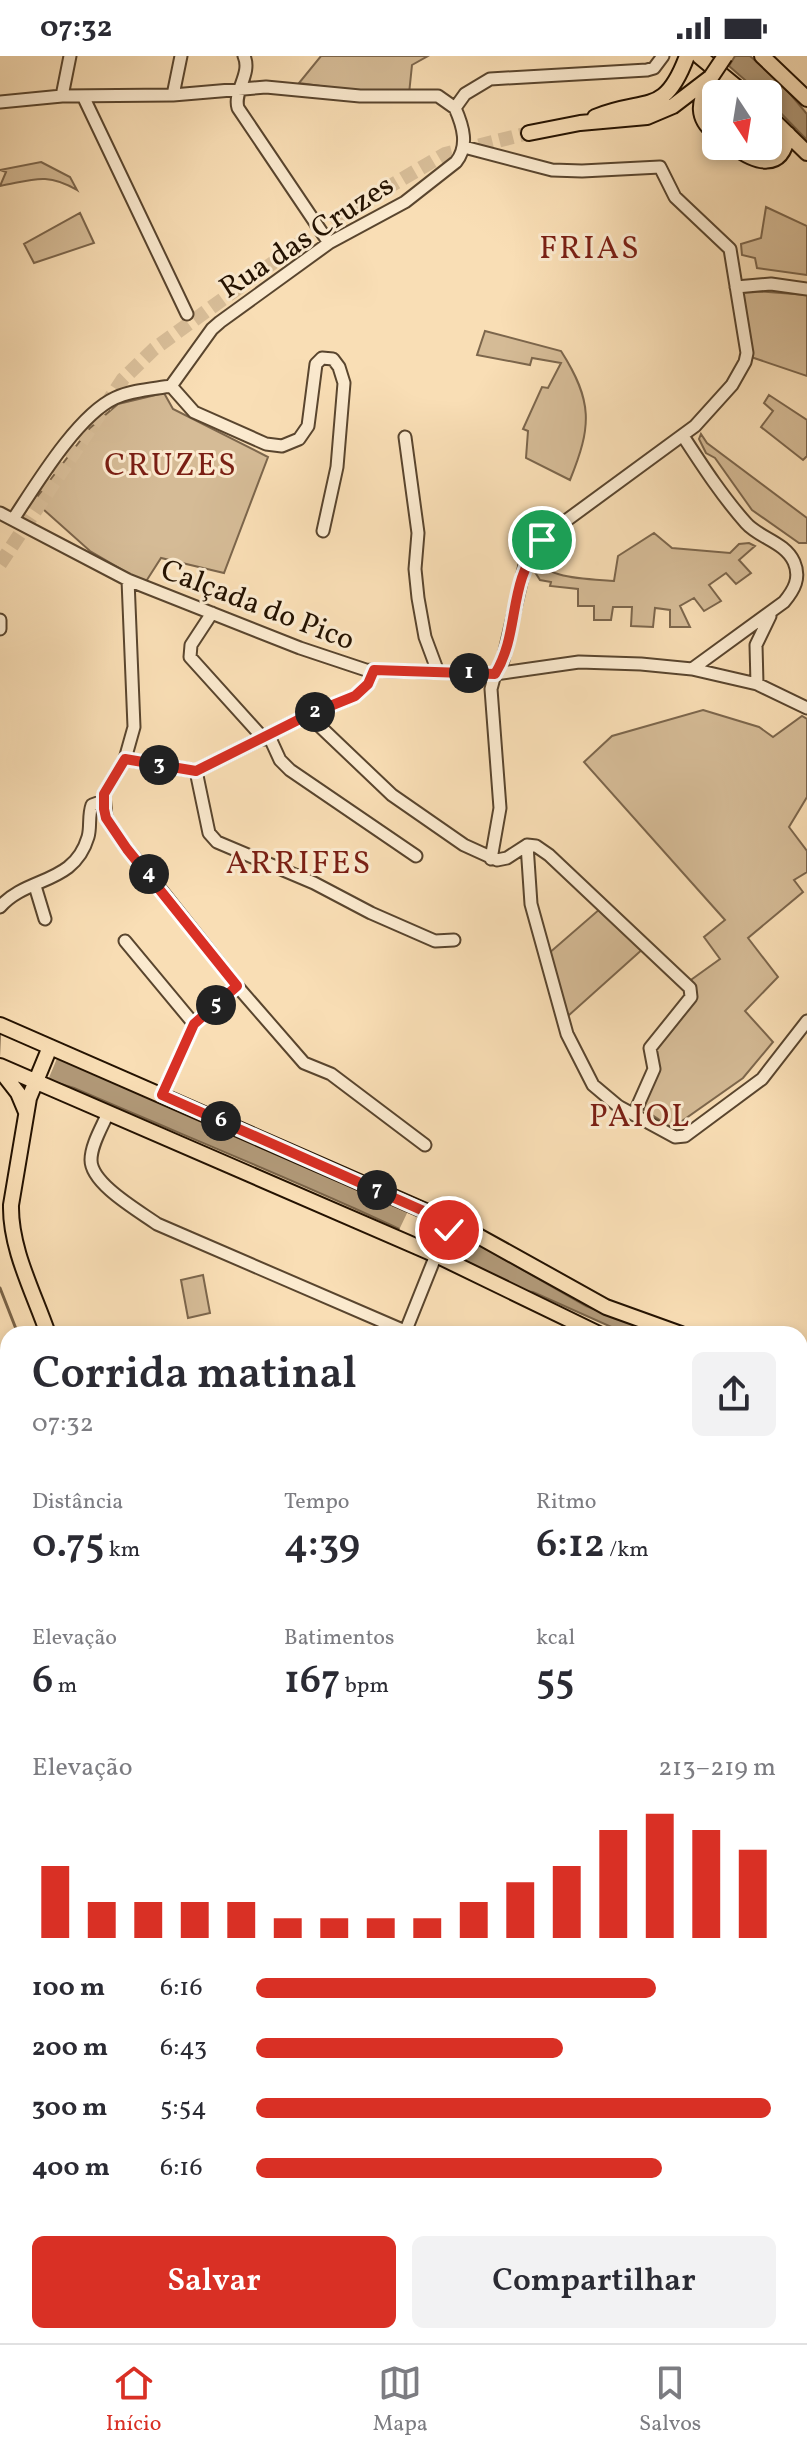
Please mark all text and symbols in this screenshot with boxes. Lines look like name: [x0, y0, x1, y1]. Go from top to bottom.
text: 07:32: [40, 7, 112, 49]
north arrow: [702, 80, 782, 160]
map controls: [702, 80, 782, 160]
street label: Rua das Cruzes: [212, 166, 402, 310]
district label: FRIAS: [539, 228, 641, 272]
district label: CRUZES: [104, 445, 238, 489]
pin: [508, 506, 576, 574]
icon: arrive: [520, 518, 564, 562]
street label: Calçada do Pico: [154, 550, 360, 662]
pin: 1: [449, 653, 489, 693]
text: 1: [465, 657, 473, 688]
pin: 2: [295, 692, 335, 732]
text: 2: [309, 696, 321, 727]
pin: 3: [139, 745, 179, 785]
text: 3: [153, 749, 165, 780]
district label: ARRIFES: [226, 843, 372, 887]
pin: 4: [129, 854, 169, 894]
text: 4: [142, 858, 156, 889]
pin: 5: [196, 985, 236, 1025]
text: 5: [211, 989, 221, 1020]
district label: PAIOL: [589, 1096, 691, 1140]
pin: 6: [201, 1101, 241, 1141]
text: 6: [215, 1105, 227, 1136]
pin: 7: [357, 1170, 397, 1210]
text: 7: [372, 1174, 382, 1205]
pin: [415, 1196, 483, 1264]
icon: check: [427, 1208, 471, 1252]
text: Corrida matinal: [32, 1345, 357, 1406]
button: share: [692, 1352, 776, 1436]
text: 07:32: [32, 1406, 94, 1442]
text: Distância: [32, 1487, 123, 1518]
text: Tempo: [284, 1487, 350, 1518]
text: Ritmo: [536, 1487, 597, 1518]
text: 0.75: [32, 1518, 104, 1574]
text: 4:39: [284, 1518, 360, 1574]
text: 6:12: [536, 1518, 605, 1574]
text: km: [104, 1535, 140, 1566]
text: /km: [605, 1535, 649, 1566]
text: Elevação: [32, 1623, 117, 1654]
text: Batimentos: [284, 1623, 394, 1654]
text: kcal: [536, 1623, 575, 1654]
text: 6: [32, 1654, 53, 1710]
text: 167: [284, 1654, 340, 1710]
text: 55: [536, 1654, 574, 1710]
text: m: [53, 1671, 77, 1702]
text: bpm: [340, 1671, 389, 1702]
text: Elevação: [32, 1750, 133, 1786]
text: 213–219 m: [658, 1750, 776, 1786]
text: 100 m: [32, 1970, 105, 2006]
text: 6:16: [160, 1970, 203, 2006]
text: 200 m: [32, 2030, 108, 2066]
text: 6:43: [160, 2030, 207, 2066]
text: 300 m: [32, 2090, 108, 2126]
text: 5:54: [160, 2090, 207, 2126]
text: 400 m: [32, 2150, 110, 2186]
text: 6:16: [160, 2150, 203, 2186]
button: Salvar: [32, 2236, 396, 2328]
button: Compartilhar: [412, 2236, 776, 2328]
tab: Início: [106, 2361, 161, 2440]
tab: Mapa: [373, 2361, 428, 2440]
tab: Salvos: [639, 2361, 701, 2440]

